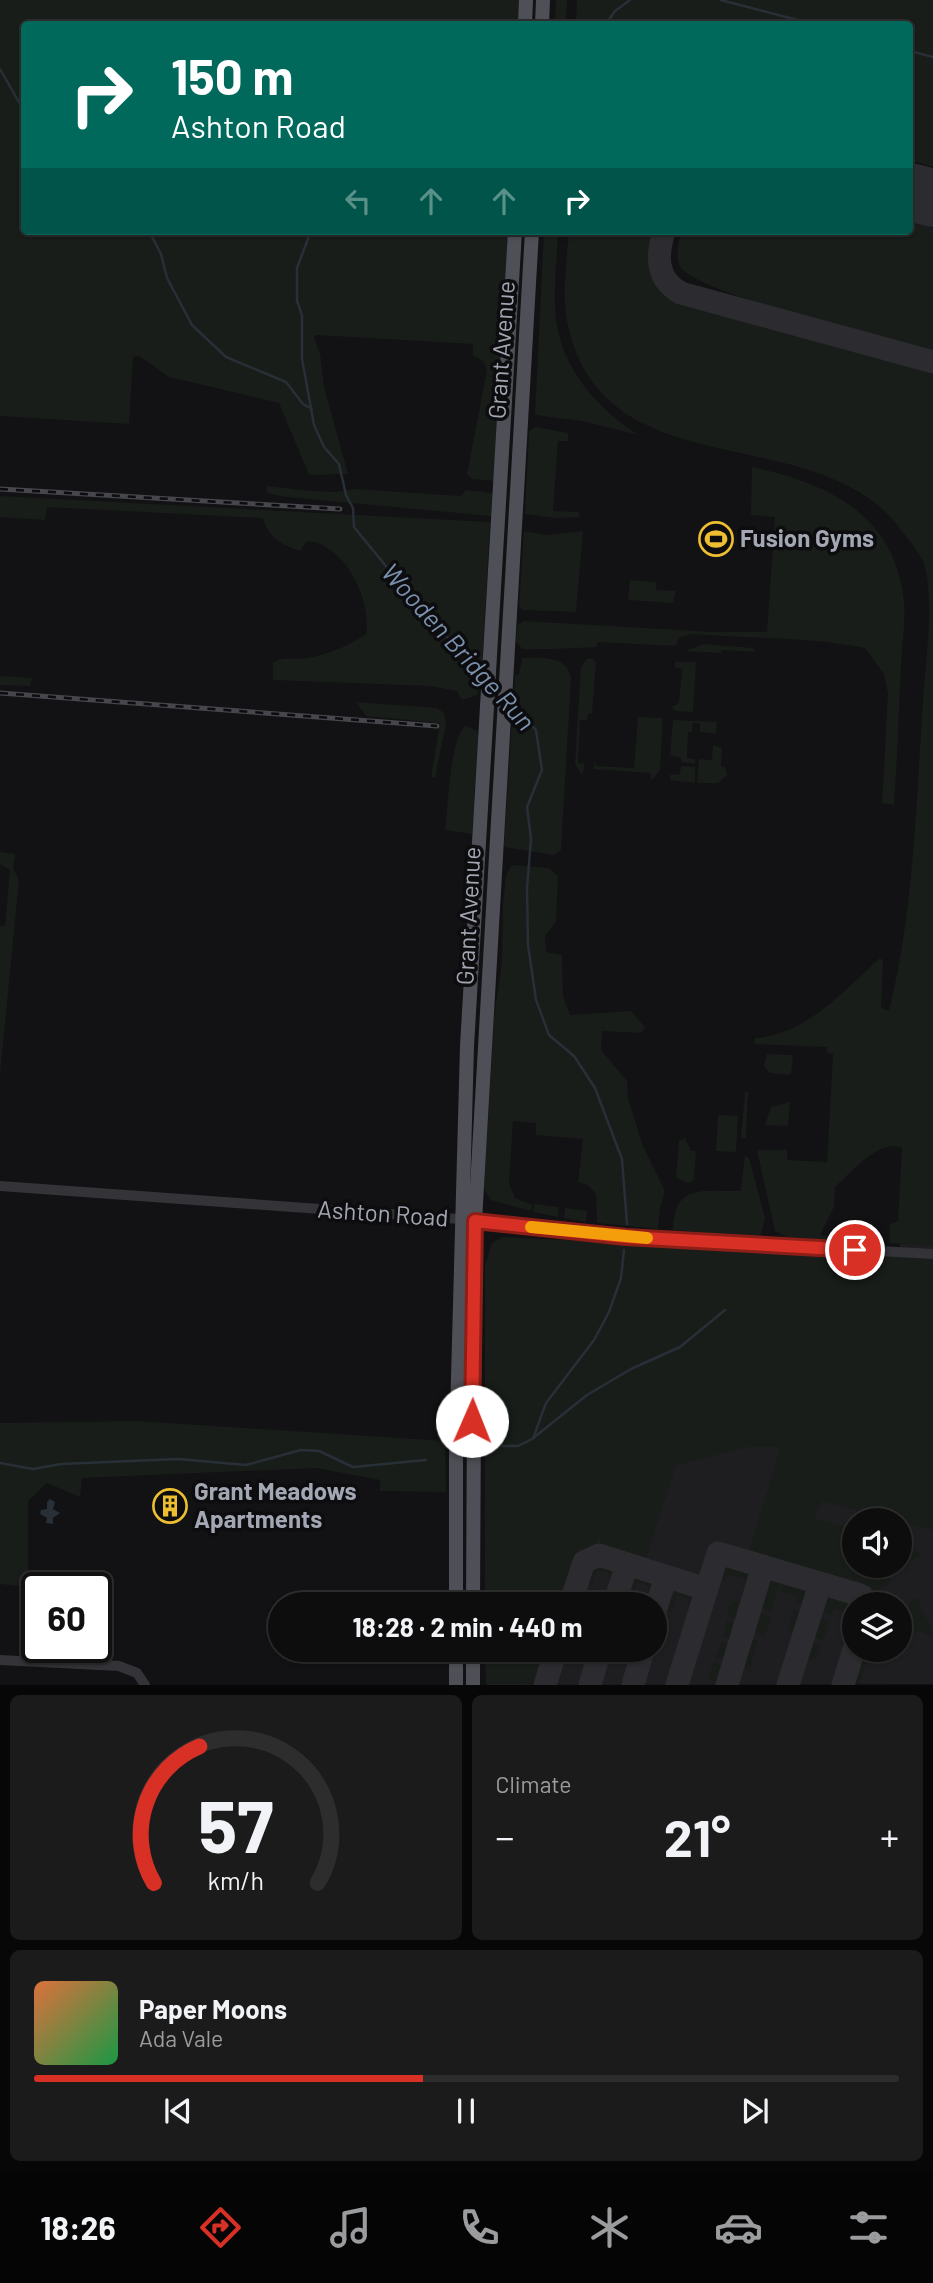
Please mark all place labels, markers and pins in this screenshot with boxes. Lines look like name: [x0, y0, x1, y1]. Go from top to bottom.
sports icon: Fusion Gyms: [697, 520, 735, 558]
place label: Fusion Gyms: [740, 523, 874, 552]
pin: [825, 1220, 885, 1280]
place label: Grant Meadows Apartments: [194, 1476, 357, 1533]
building icon: Grant Meadows Apartments: [151, 1487, 189, 1525]

